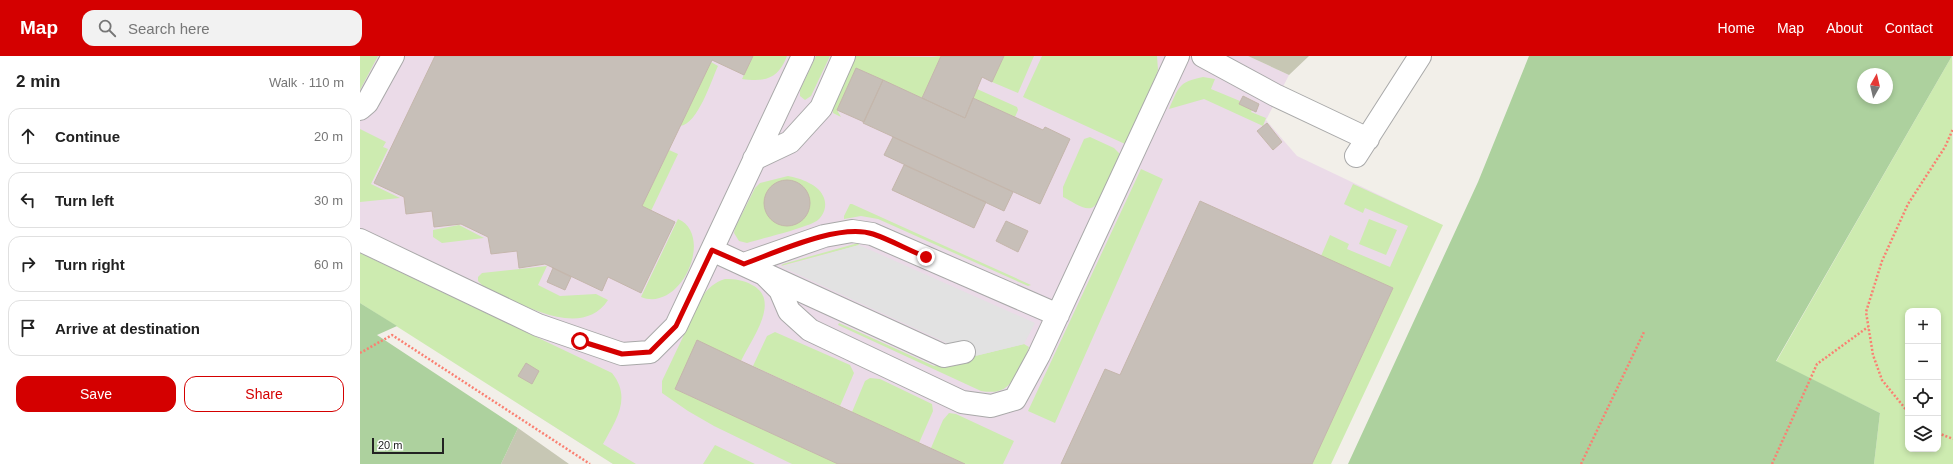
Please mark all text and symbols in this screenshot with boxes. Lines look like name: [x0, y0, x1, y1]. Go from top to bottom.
search box: [82, 10, 362, 46]
text: Map: [20, 17, 58, 38]
icon: search: [96, 17, 118, 39]
text: Search here: [128, 20, 210, 37]
text: Home: [1718, 20, 1755, 36]
text: Map: [1777, 20, 1804, 36]
text: About: [1826, 20, 1863, 36]
text: Contact: [1885, 20, 1933, 36]
north arrow: [1857, 68, 1893, 104]
text: 2 min: [16, 72, 60, 91]
text: Walk · 110 m: [269, 75, 344, 90]
icon: ahead: [17, 125, 39, 147]
text: Continue: [55, 128, 120, 145]
text: 20 m: [314, 129, 343, 144]
icon: left: [17, 189, 39, 211]
text: Turn left: [55, 192, 114, 209]
text: 30 m: [314, 193, 343, 208]
route end: [917, 248, 935, 266]
icon: right: [17, 253, 39, 275]
text: Turn right: [55, 256, 125, 273]
text: 60 m: [314, 257, 343, 272]
map controls: [1905, 308, 1941, 452]
button: +: [1905, 308, 1941, 344]
icon: arrive: [17, 317, 39, 339]
text: Arrive at destination: [55, 320, 200, 337]
route start: [571, 332, 589, 350]
button: −: [1905, 344, 1941, 380]
button: Save: [16, 376, 176, 412]
button: Share: [184, 376, 344, 412]
button: locate: [1905, 380, 1941, 416]
button: layers: [1905, 416, 1941, 452]
scale bar: [372, 436, 444, 455]
text: 20 m: [378, 439, 402, 451]

